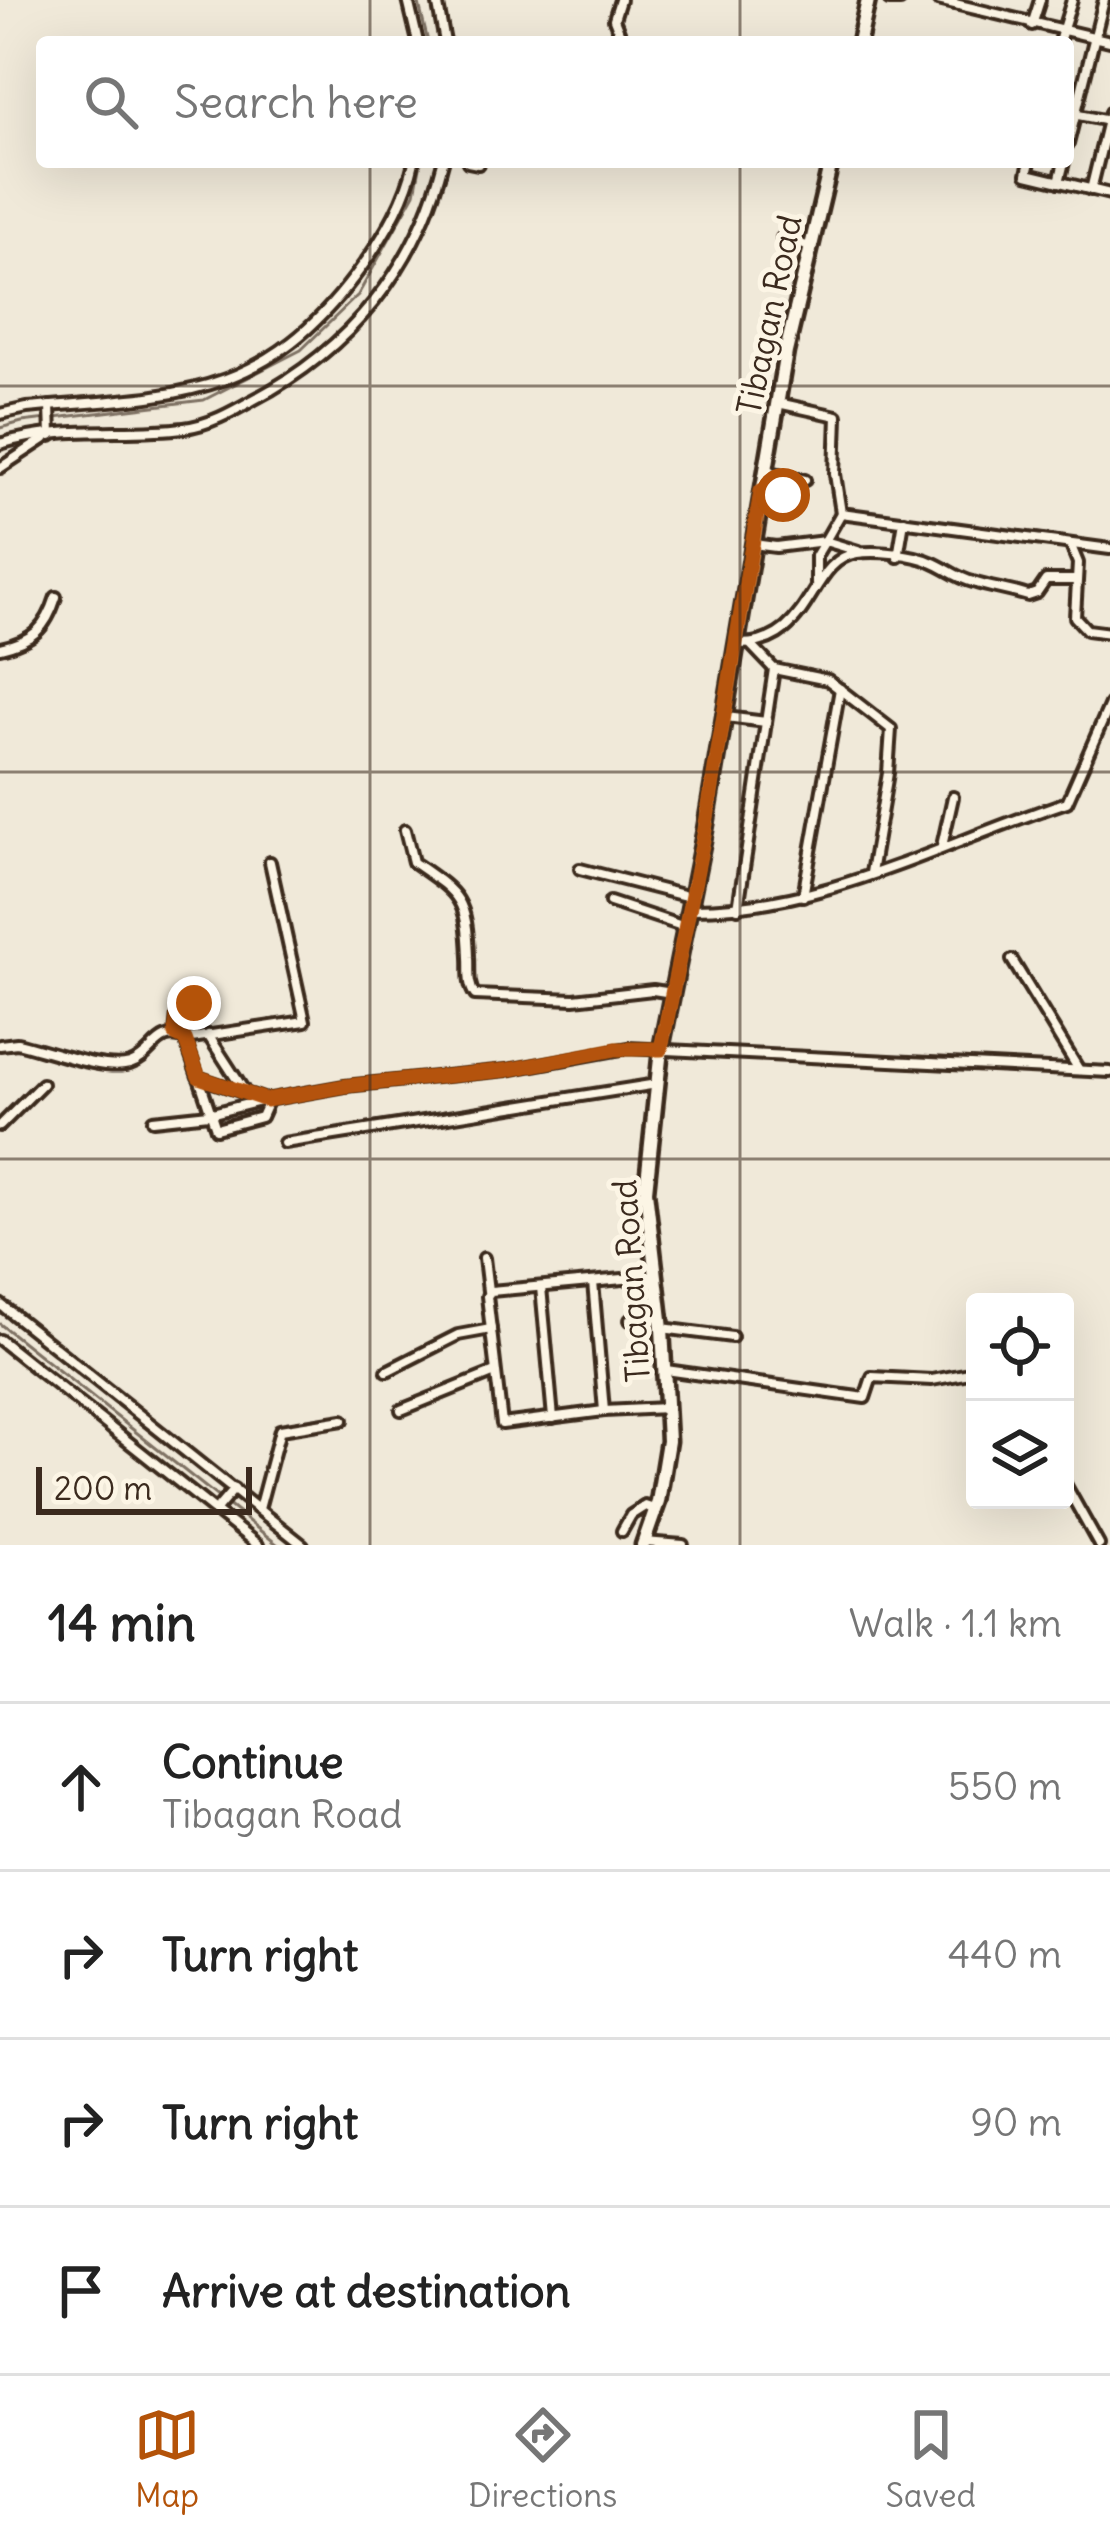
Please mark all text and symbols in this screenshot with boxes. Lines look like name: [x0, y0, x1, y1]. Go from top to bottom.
search box: [36, 36, 1074, 168]
icon: search: [78, 69, 144, 135]
text: Search here: [174, 74, 418, 130]
street label: Tibagan Road: [727, 211, 811, 419]
route start: [756, 468, 810, 522]
route end: [167, 976, 221, 1030]
street label: Tibagan Road: [603, 1178, 659, 1384]
map controls: [966, 1293, 1074, 1509]
button: locate: [966, 1293, 1074, 1401]
button: layers: [966, 1401, 1074, 1509]
scale bar: [36, 1461, 252, 1514]
text: 200 m: [54, 1467, 152, 1509]
text: 14 min: [48, 1591, 196, 1655]
text: Walk · 1.1 km: [849, 1599, 1062, 1648]
text: Continue: [162, 1734, 344, 1790]
icon: ahead: [48, 1754, 114, 1820]
text: 550 m: [948, 1762, 1062, 1811]
text: Tibagan Road: [162, 1790, 402, 1839]
icon: right: [48, 1922, 114, 1988]
text: Turn right: [162, 1927, 358, 1983]
text: 440 m: [948, 1930, 1062, 1979]
icon: right: [48, 2090, 114, 2156]
text: Turn right: [162, 2095, 358, 2151]
text: 90 m: [970, 2098, 1062, 2147]
icon: arrive: [48, 2258, 114, 2324]
text: Arrive at destination: [162, 2263, 571, 2319]
tab: Map: [134, 2402, 200, 2516]
tab: Directions: [468, 2402, 617, 2516]
tab: Saved: [886, 2402, 976, 2516]

